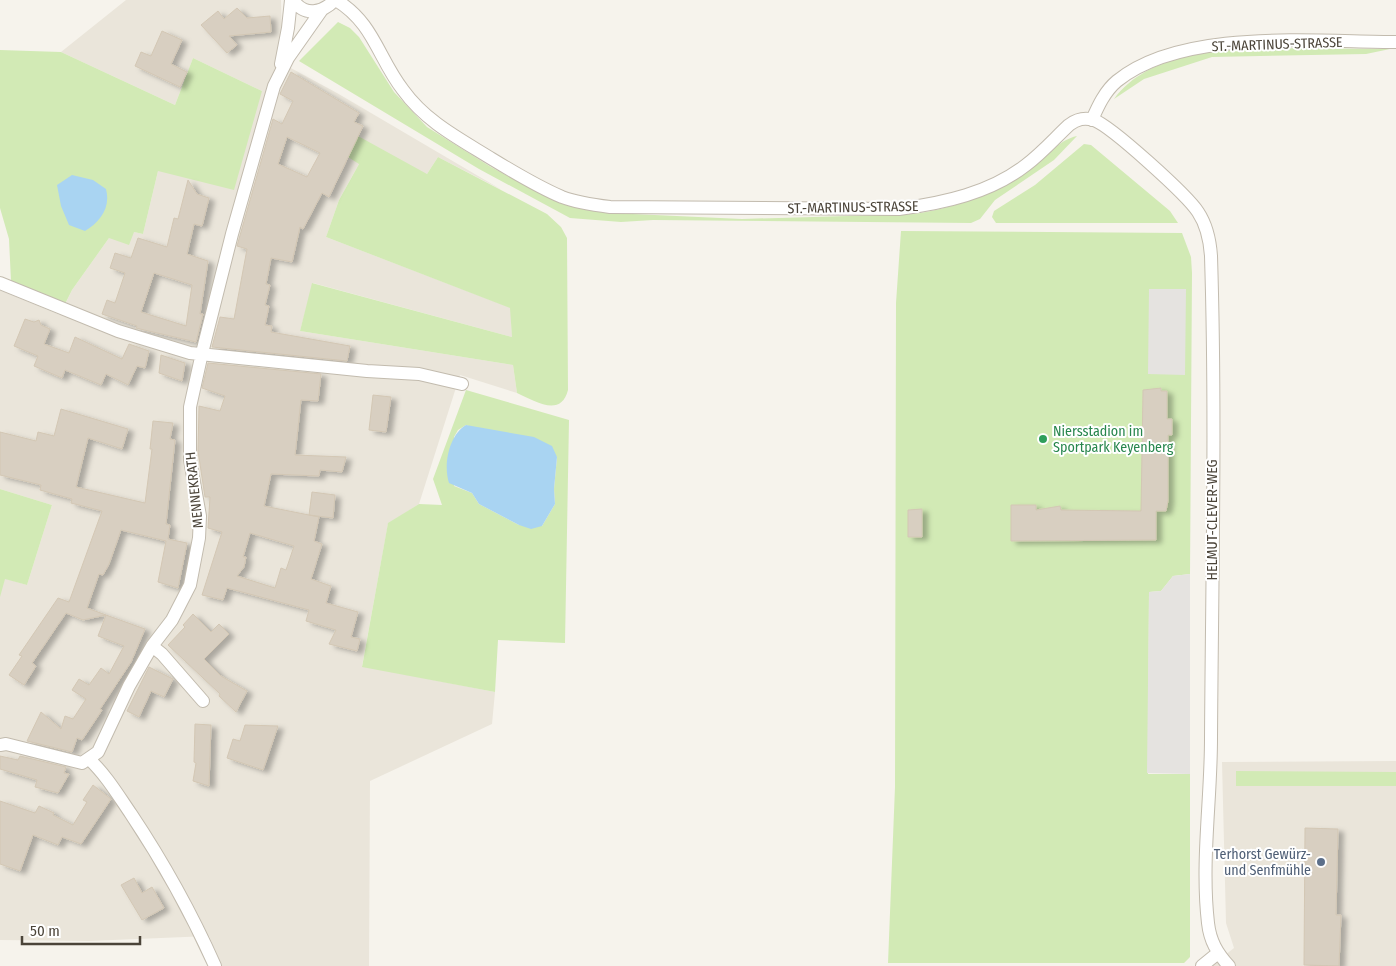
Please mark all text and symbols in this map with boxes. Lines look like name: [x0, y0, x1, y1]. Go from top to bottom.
street label: ST.-MARTINUS-STRASSE: [1211, 34, 1343, 55]
street label: ST.-MARTINUS-STRASSE: [787, 198, 919, 217]
place label: Niersstadion im Sportpark Keyenberg: [1053, 423, 1174, 456]
marker: Niersstadion im Sportpark Keyenberg: [1037, 433, 1049, 445]
street label: MENNEKRATH: [182, 451, 207, 529]
street label: HELMUT-CLEVER-WEG: [1204, 459, 1221, 581]
place label: Terhorst Gewürz- und Senfmühle: [1214, 846, 1311, 879]
marker: Terhorst Gewürz- und Senfmühle: [1315, 856, 1327, 868]
scale bar: [22, 914, 140, 946]
text: 50 m: [30, 922, 60, 940]

